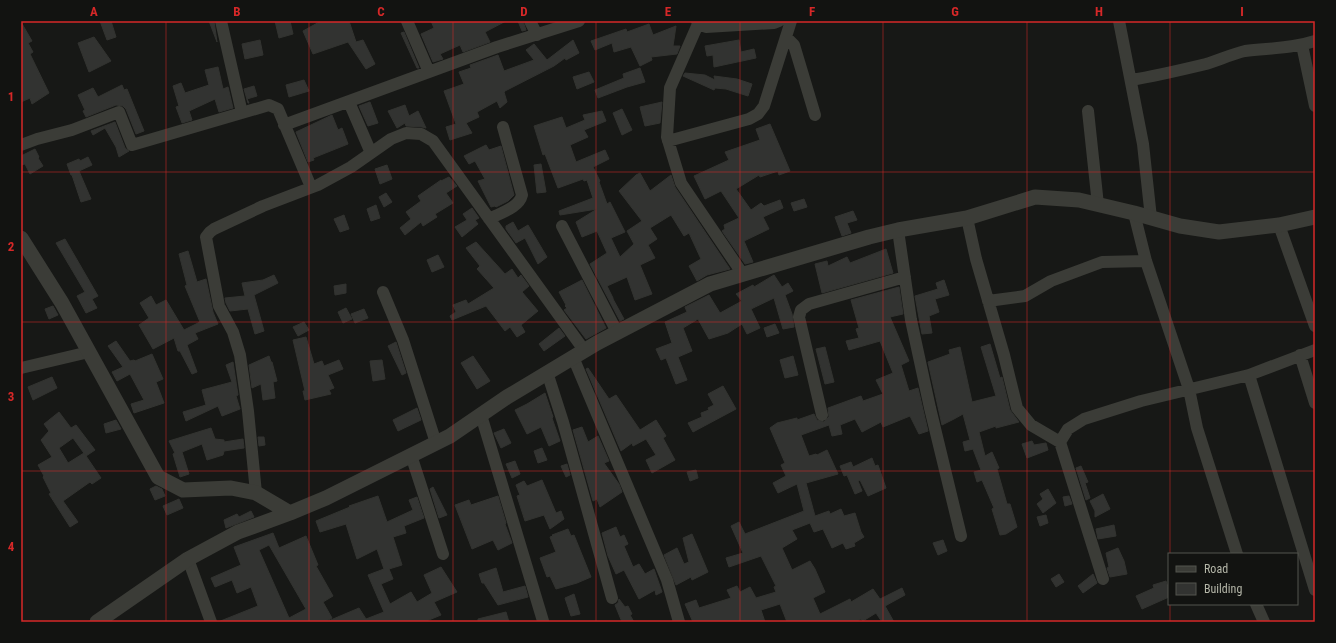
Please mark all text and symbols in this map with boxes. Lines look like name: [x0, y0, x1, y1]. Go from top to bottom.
text: A: [90, 4, 98, 19]
text: B: [233, 4, 241, 19]
text: C: [377, 4, 385, 19]
text: D: [520, 4, 528, 19]
text: E: [665, 4, 672, 19]
text: F: [809, 4, 815, 19]
text: G: [951, 4, 959, 19]
text: H: [1095, 4, 1103, 19]
text: I: [1240, 4, 1244, 19]
text: 1: [8, 89, 14, 104]
text: 2: [8, 239, 15, 254]
text: 3: [8, 389, 14, 404]
text: 4: [8, 539, 15, 554]
legend: [1168, 553, 1298, 605]
text: Road: [1204, 562, 1228, 576]
text: Building: [1204, 582, 1242, 596]

